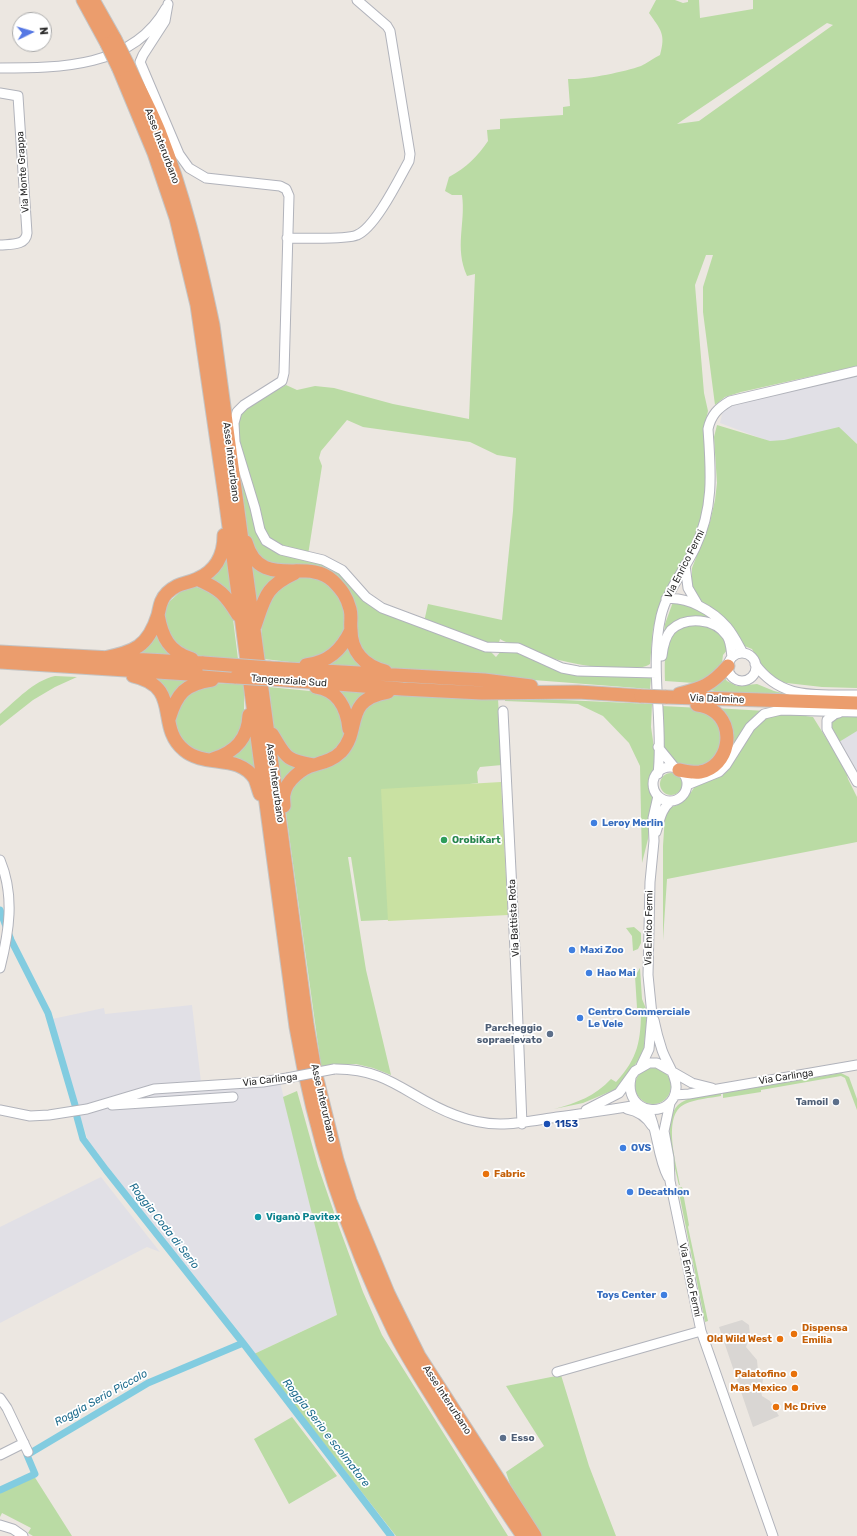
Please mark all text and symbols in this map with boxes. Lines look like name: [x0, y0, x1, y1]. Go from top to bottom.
north arrow: [12, 12, 52, 52]
text: N: [37, 26, 50, 36]
street label: Asse Interurbano: [142, 106, 182, 186]
street label: Via Monte Grappa: [14, 131, 32, 213]
street label: Asse Interurbano: [220, 422, 242, 502]
street label: Via Enrico Fermi: [663, 528, 707, 600]
street label: Tangenziale Sud: [251, 672, 327, 690]
street label: Via Dalmine: [689, 692, 745, 706]
street label: Asse Interurbano: [263, 743, 287, 823]
place label: Leroy Merlin: [602, 817, 663, 829]
marker: Leroy Merlin: [589, 818, 599, 828]
place label: OrobiKart: [452, 834, 501, 846]
marker: OrobiKart: [439, 835, 449, 845]
street label: Via Battista Rota: [506, 879, 522, 957]
street label: Via Enrico Fermi: [642, 890, 656, 966]
place label: Maxi Zoo: [580, 944, 624, 956]
marker: Maxi Zoo: [567, 945, 577, 955]
place label: Hao Mai: [597, 967, 636, 979]
marker: Hao Mai: [584, 968, 594, 978]
place label: Centro Commerciale Le Vele: [588, 1006, 690, 1030]
marker: Centro Commerciale Le Vele: [575, 1013, 585, 1023]
place label: Parcheggio sopraelevato: [477, 1022, 542, 1046]
marker: Parcheggio sopraelevato: [545, 1029, 555, 1039]
street label: Asse Interurbano: [308, 1063, 338, 1143]
street label: Via Carlinga: [758, 1067, 814, 1087]
street label: Via Carlinga: [242, 1071, 298, 1089]
place label: Tamoil: [796, 1096, 828, 1108]
marker: Tamoil: [831, 1097, 841, 1107]
place label: 1153: [555, 1118, 578, 1130]
marker: 1153: [542, 1119, 552, 1129]
place label: OVS: [631, 1142, 651, 1154]
marker: OVS: [618, 1143, 628, 1153]
place label: Fabric: [494, 1168, 525, 1180]
marker: Fabric: [481, 1169, 491, 1179]
water label: Roggia Coda di Serio: [126, 1180, 202, 1272]
place label: Decathlon: [638, 1186, 689, 1198]
marker: Decathlon: [625, 1187, 635, 1197]
place label: Viganò Pavitex: [266, 1211, 340, 1223]
marker: Viganò Pavitex: [253, 1212, 263, 1222]
street label: Via Enrico Fermi: [676, 1242, 704, 1318]
place label: Toys Center: [597, 1289, 656, 1301]
marker: Toys Center: [659, 1290, 669, 1300]
place label: Dispensa Emilia: [802, 1322, 848, 1346]
marker: Dispensa Emilia: [789, 1329, 799, 1339]
place label: Old Wild West: [707, 1333, 772, 1345]
marker: Old Wild West: [775, 1334, 785, 1344]
street label: Asse Interurbano: [420, 1363, 474, 1437]
water label: Roggia Serio Piccolo: [52, 1367, 150, 1429]
place label: Palatofino: [735, 1368, 786, 1380]
marker: Palatofino: [789, 1369, 799, 1379]
water label: Roggia Serio e scolmatore: [280, 1376, 372, 1490]
place label: Mas Mexico: [730, 1382, 787, 1394]
marker: Mas Mexico: [790, 1383, 800, 1393]
place label: Mc Drive: [784, 1401, 827, 1413]
marker: Mc Drive: [771, 1402, 781, 1412]
place label: Esso: [511, 1432, 535, 1444]
marker: Esso: [498, 1433, 508, 1443]

